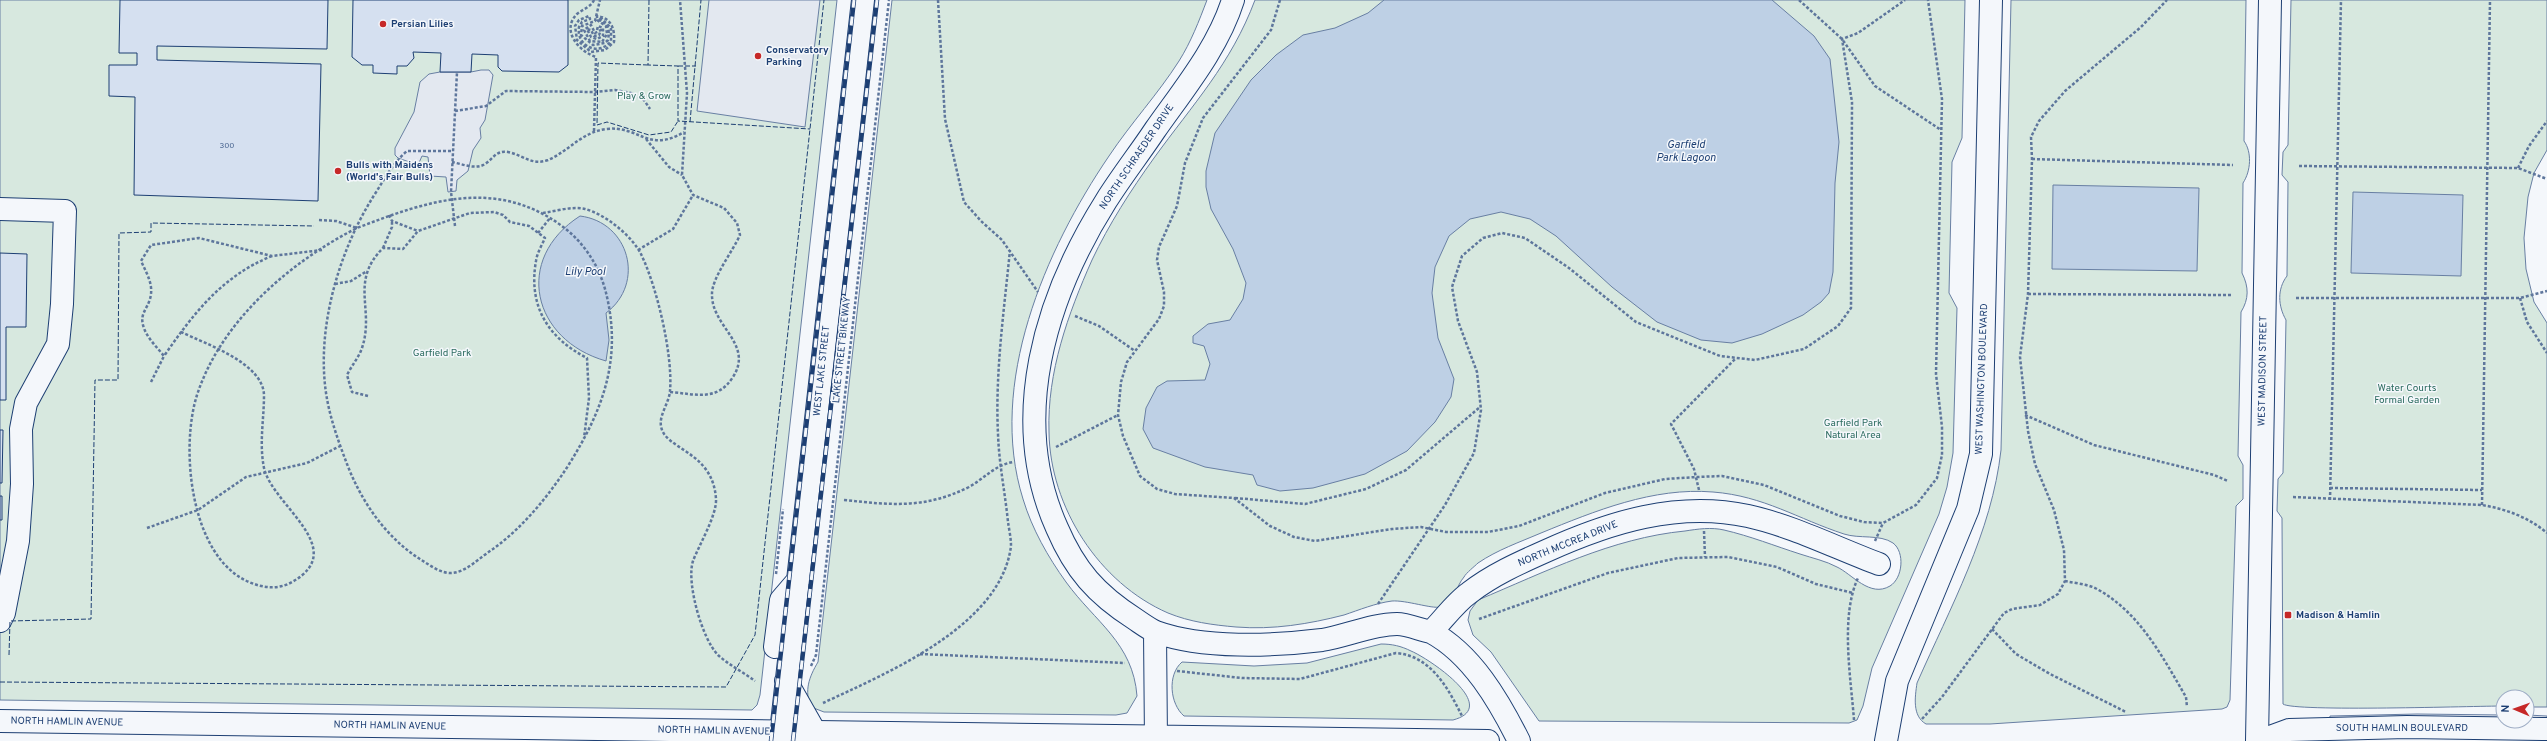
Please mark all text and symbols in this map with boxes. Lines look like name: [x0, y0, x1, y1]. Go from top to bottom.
place label: Persian Lilies: [391, 18, 453, 31]
marker: Persian Lilies: [378, 19, 388, 29]
place label: Conservatory Parking: [766, 44, 829, 69]
marker: Conservatory Parking: [753, 51, 763, 61]
park label: Play & Grow: [617, 90, 671, 103]
street label: NORTH SCHRAEDER DRIVE: [1097, 102, 1177, 212]
water label: Garfield Park Lagoon: [1656, 138, 1716, 165]
house number: 300: [220, 141, 234, 151]
place label: Bulls with Maidens (World's Fair Bulls): [346, 159, 433, 184]
marker: Bulls with Maidens (World's Fair Bulls): [333, 166, 343, 176]
water label: Lily Pool: [565, 265, 606, 279]
street label: LAKE STREET BIKEWAY: [830, 295, 854, 404]
street label: WEST WASHINGTON BOULEVARD: [1973, 303, 1991, 455]
street label: WEST MADISON STREET: [2256, 316, 2270, 426]
street label: WEST LAKE STREET: [811, 325, 833, 417]
park label: Garfield Park: [413, 347, 471, 360]
park label: Water Courts Formal Garden: [2374, 382, 2440, 407]
park label: Garfield Park Natural Area: [1824, 417, 1882, 442]
street label: NORTH MCCREA DRIVE: [1516, 518, 1620, 570]
place label: Madison & Hamlin: [2296, 609, 2380, 622]
marker: Madison & Hamlin: [2283, 610, 2293, 620]
north arrow: [2495, 689, 2535, 729]
text: N: [2499, 704, 2513, 713]
street label: NORTH HAMLIN AVENUE: [10, 715, 124, 729]
street label: NORTH HAMLIN AVENUE: [333, 719, 447, 733]
street label: SOUTH HAMLIN BOULEVARD: [2336, 722, 2468, 735]
street label: NORTH HAMLIN AVENUE: [657, 724, 771, 738]

